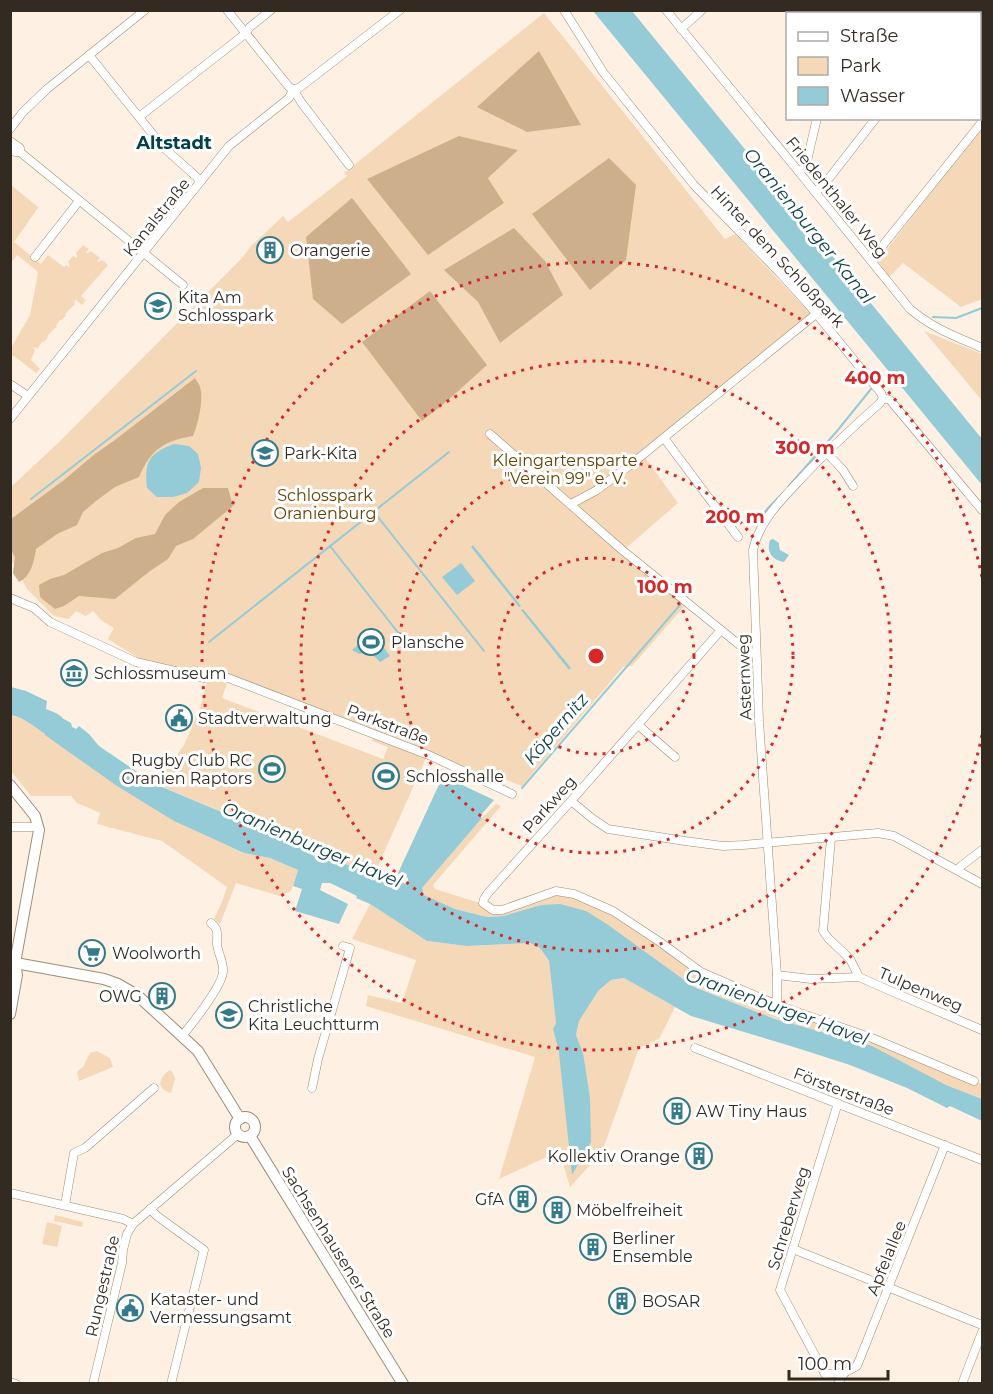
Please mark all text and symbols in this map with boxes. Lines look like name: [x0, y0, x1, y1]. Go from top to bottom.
legend: [786, 12, 981, 120]
text: Straße: [840, 25, 899, 47]
text: Park: [840, 55, 881, 77]
text: Wasser: [840, 85, 905, 107]
district label: Altstadt: [135, 132, 212, 154]
street label: Friedenthaler Weg: [782, 133, 891, 262]
water label: Oranienburger Kanal: [739, 143, 879, 309]
street label: Kanalstraße: [119, 174, 194, 260]
street label: Hinter dem Schloßpark: [707, 182, 849, 331]
building icon: Orangerie: [255, 235, 285, 265]
place label: Orangerie: [290, 241, 370, 260]
place label: Kita Am Schlosspark: [178, 288, 274, 325]
school or university icon: Kita Am Schlosspark: [143, 291, 173, 321]
text: 400 m: [845, 367, 905, 389]
text: 300 m: [774, 437, 835, 459]
school or university icon: Park-Kita: [250, 438, 280, 468]
place label: Park-Kita: [284, 444, 357, 463]
park label: Kleingartensparte "Verein 99" e. V.: [493, 451, 637, 488]
park label: Schlosspark Oranienburg: [273, 486, 377, 523]
text: 200 m: [705, 506, 765, 528]
text: 100 m: [637, 576, 693, 598]
sports icon: Plansche: [356, 627, 386, 657]
place label: Plansche: [391, 633, 464, 652]
street label: Asternweg: [733, 633, 756, 721]
centre of rings: [586, 646, 606, 666]
museum icon: Schlossmuseum: [59, 658, 89, 688]
place label: Schlossmuseum: [94, 664, 226, 683]
water label: Köpernitz: [519, 688, 593, 769]
street label: Parkstraße: [344, 700, 431, 749]
public building icon: Stadtverwaltung: [164, 703, 194, 733]
place label: Stadtverwaltung: [198, 709, 332, 728]
place label: Rugby Club RC Oranien Raptors: [121, 751, 252, 788]
sports icon: Rugby Club RC Oranien Raptors: [257, 754, 287, 784]
sports icon: Schlosshalle: [371, 761, 401, 791]
place label: Schlosshalle: [406, 767, 504, 786]
street label: Parkweg: [519, 772, 580, 837]
water label: Oranienburger Havel: [219, 797, 405, 893]
supermarket icon: Woolworth: [77, 938, 107, 968]
place label: Woolworth: [112, 944, 201, 963]
street label: Tulpenweg: [876, 963, 966, 1016]
water label: Oranienburger Havel: [683, 964, 871, 1050]
building icon: OWG: [147, 981, 177, 1011]
place label: OWG: [99, 987, 142, 1006]
place label: Christliche Kita Leuchtturm: [248, 997, 380, 1034]
school or university icon: Christliche Kita Leuchtturm: [214, 1000, 244, 1030]
street label: Försterstraße: [791, 1064, 897, 1119]
building icon: AW Tiny Haus: [662, 1096, 692, 1126]
place label: AW Tiny Haus: [696, 1102, 807, 1121]
building icon: Kollektiv Orange: [684, 1141, 714, 1171]
place label: Kollektiv Orange: [547, 1147, 680, 1166]
street label: Sachsenhausener Straße: [278, 1163, 399, 1342]
street label: Schreberweg: [764, 1164, 813, 1272]
building icon: GfA: [508, 1184, 538, 1214]
place label: GfA: [475, 1190, 505, 1209]
building icon: Möbelfreiheit: [542, 1195, 572, 1225]
place label: Möbelfreiheit: [576, 1201, 683, 1220]
street label: Apfelallee: [863, 1218, 910, 1298]
place label: Berliner Ensemble: [612, 1229, 693, 1266]
building icon: Berliner Ensemble: [578, 1232, 608, 1262]
street label: Rungestraße: [82, 1233, 123, 1339]
building icon: BOSAR: [607, 1286, 637, 1316]
place label: Kataster- und Vermessungsamt: [150, 1290, 292, 1327]
place label: BOSAR: [642, 1292, 700, 1311]
public building icon: Kataster- und Vermessungsamt: [115, 1293, 145, 1323]
scale bar: [789, 1343, 888, 1381]
text: 100 m: [798, 1353, 852, 1375]

